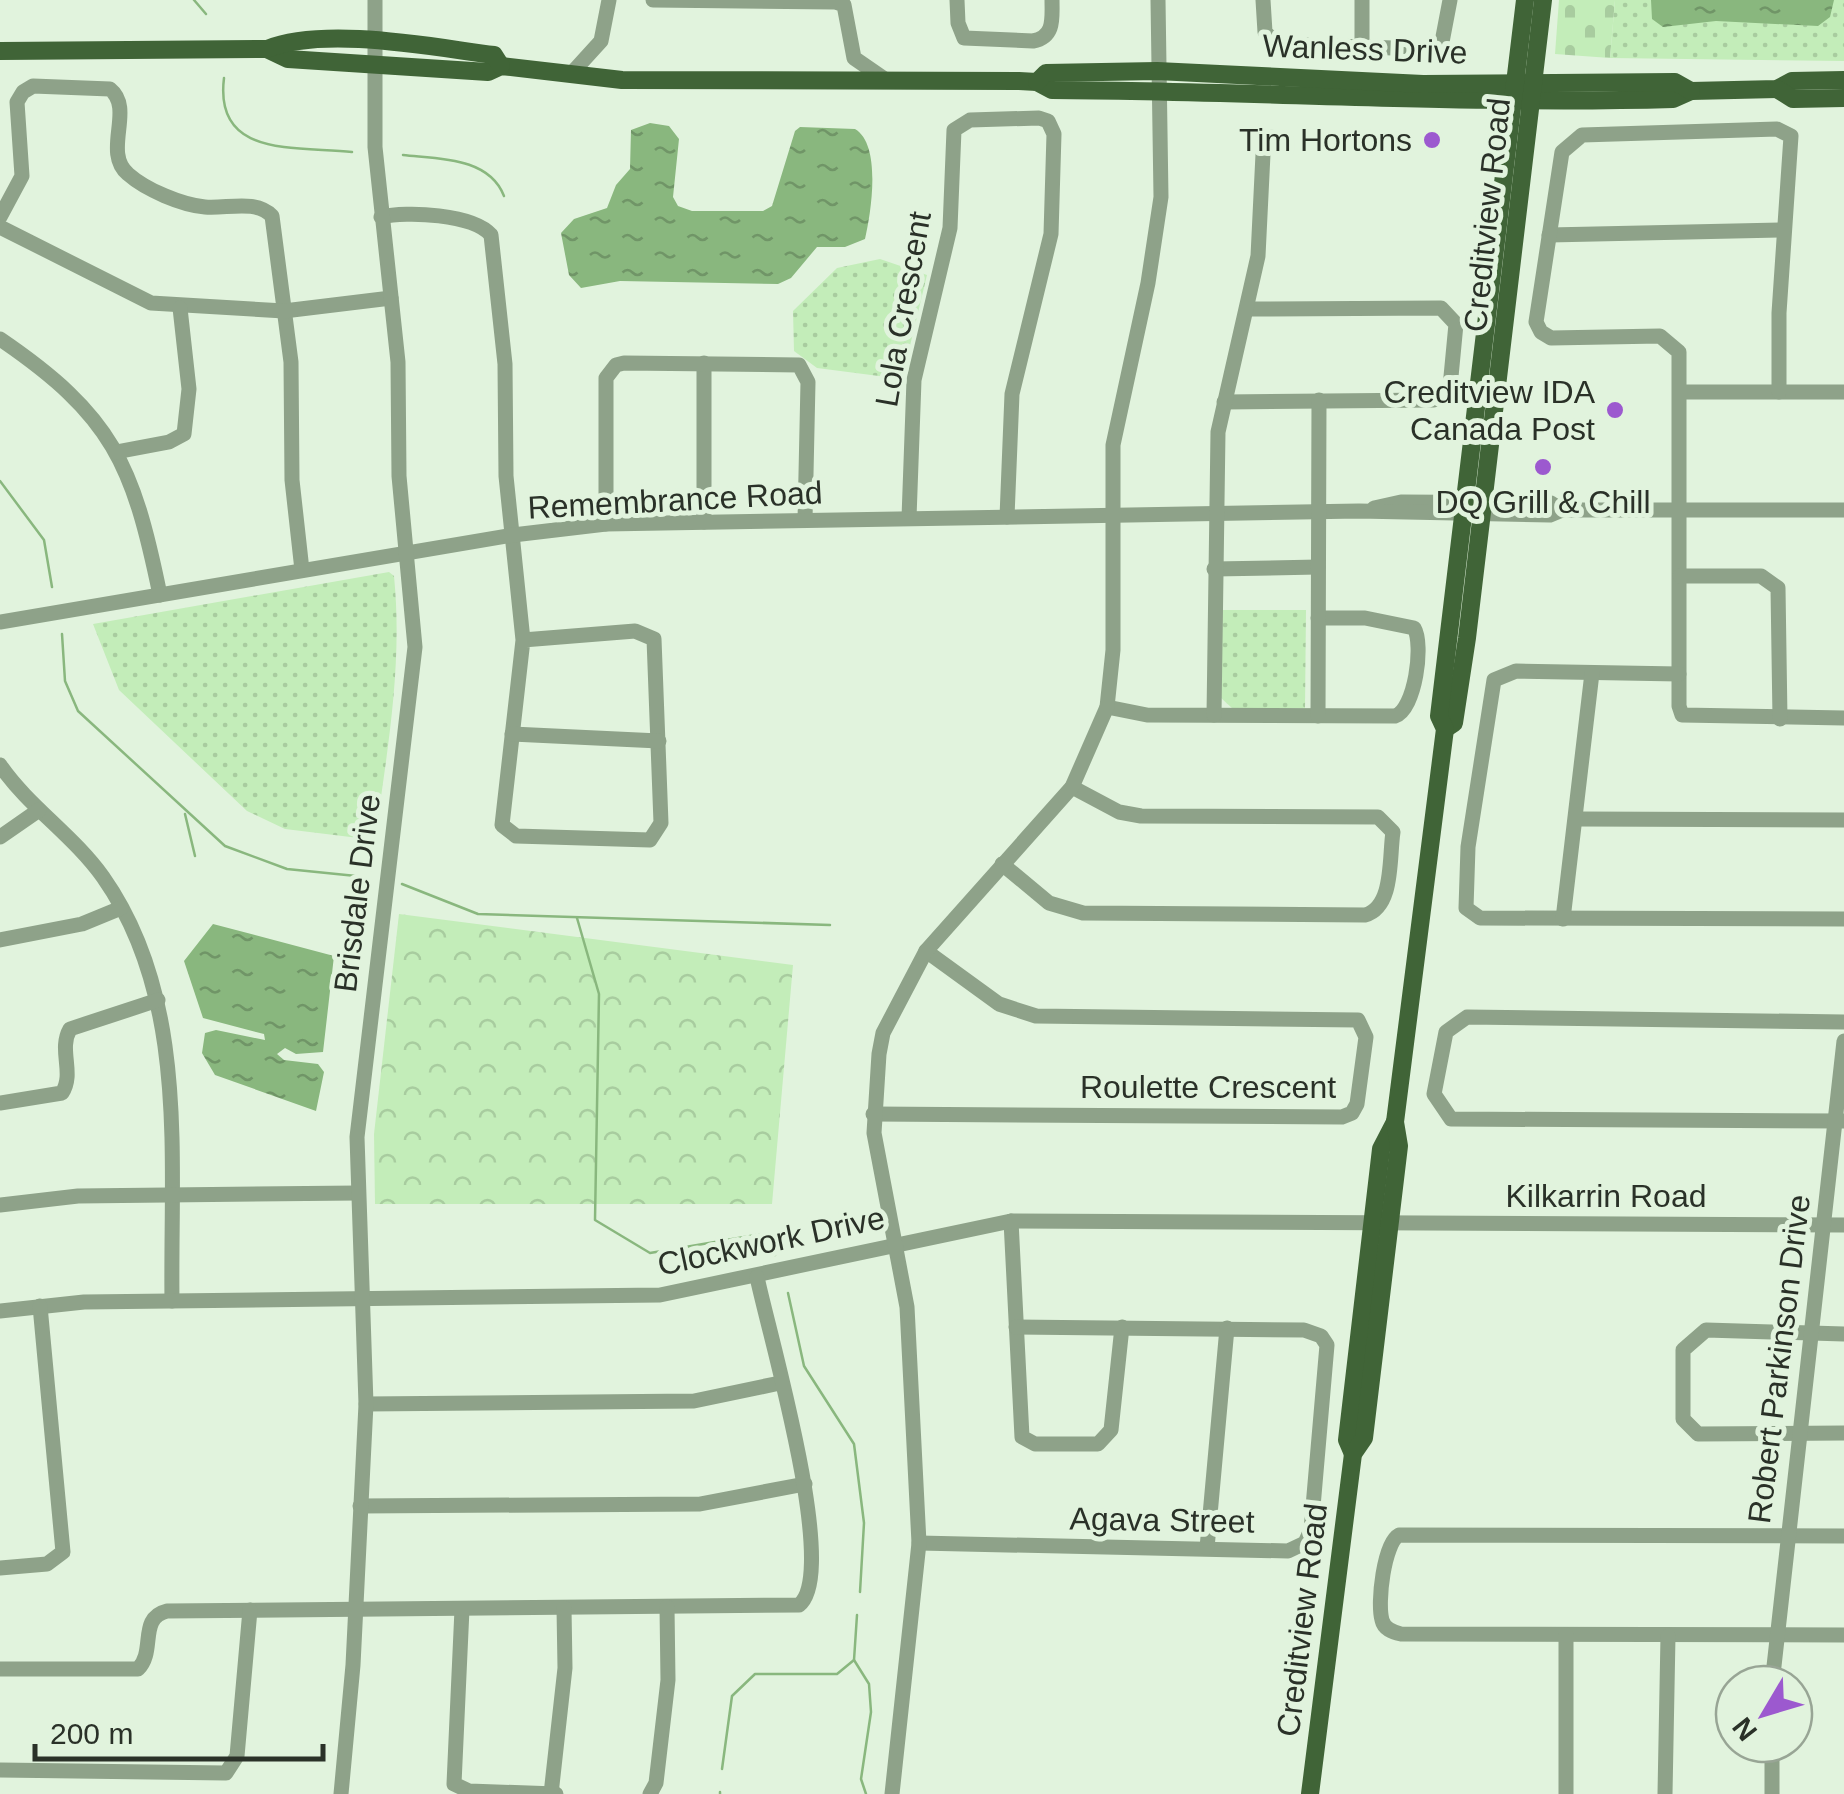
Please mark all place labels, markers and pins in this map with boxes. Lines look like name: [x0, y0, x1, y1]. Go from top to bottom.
place label: Tim Hortons: [1239, 122, 1412, 158]
marker: Tim Hortons: [1421, 129, 1443, 151]
place label: Creditview IDA Canada Post: [1383, 374, 1596, 447]
marker: Creditview IDA Canada Post: [1604, 399, 1626, 421]
marker: DQ Grill & Chill: [1532, 456, 1554, 478]
place label: DQ Grill & Chill: [1435, 484, 1651, 520]

